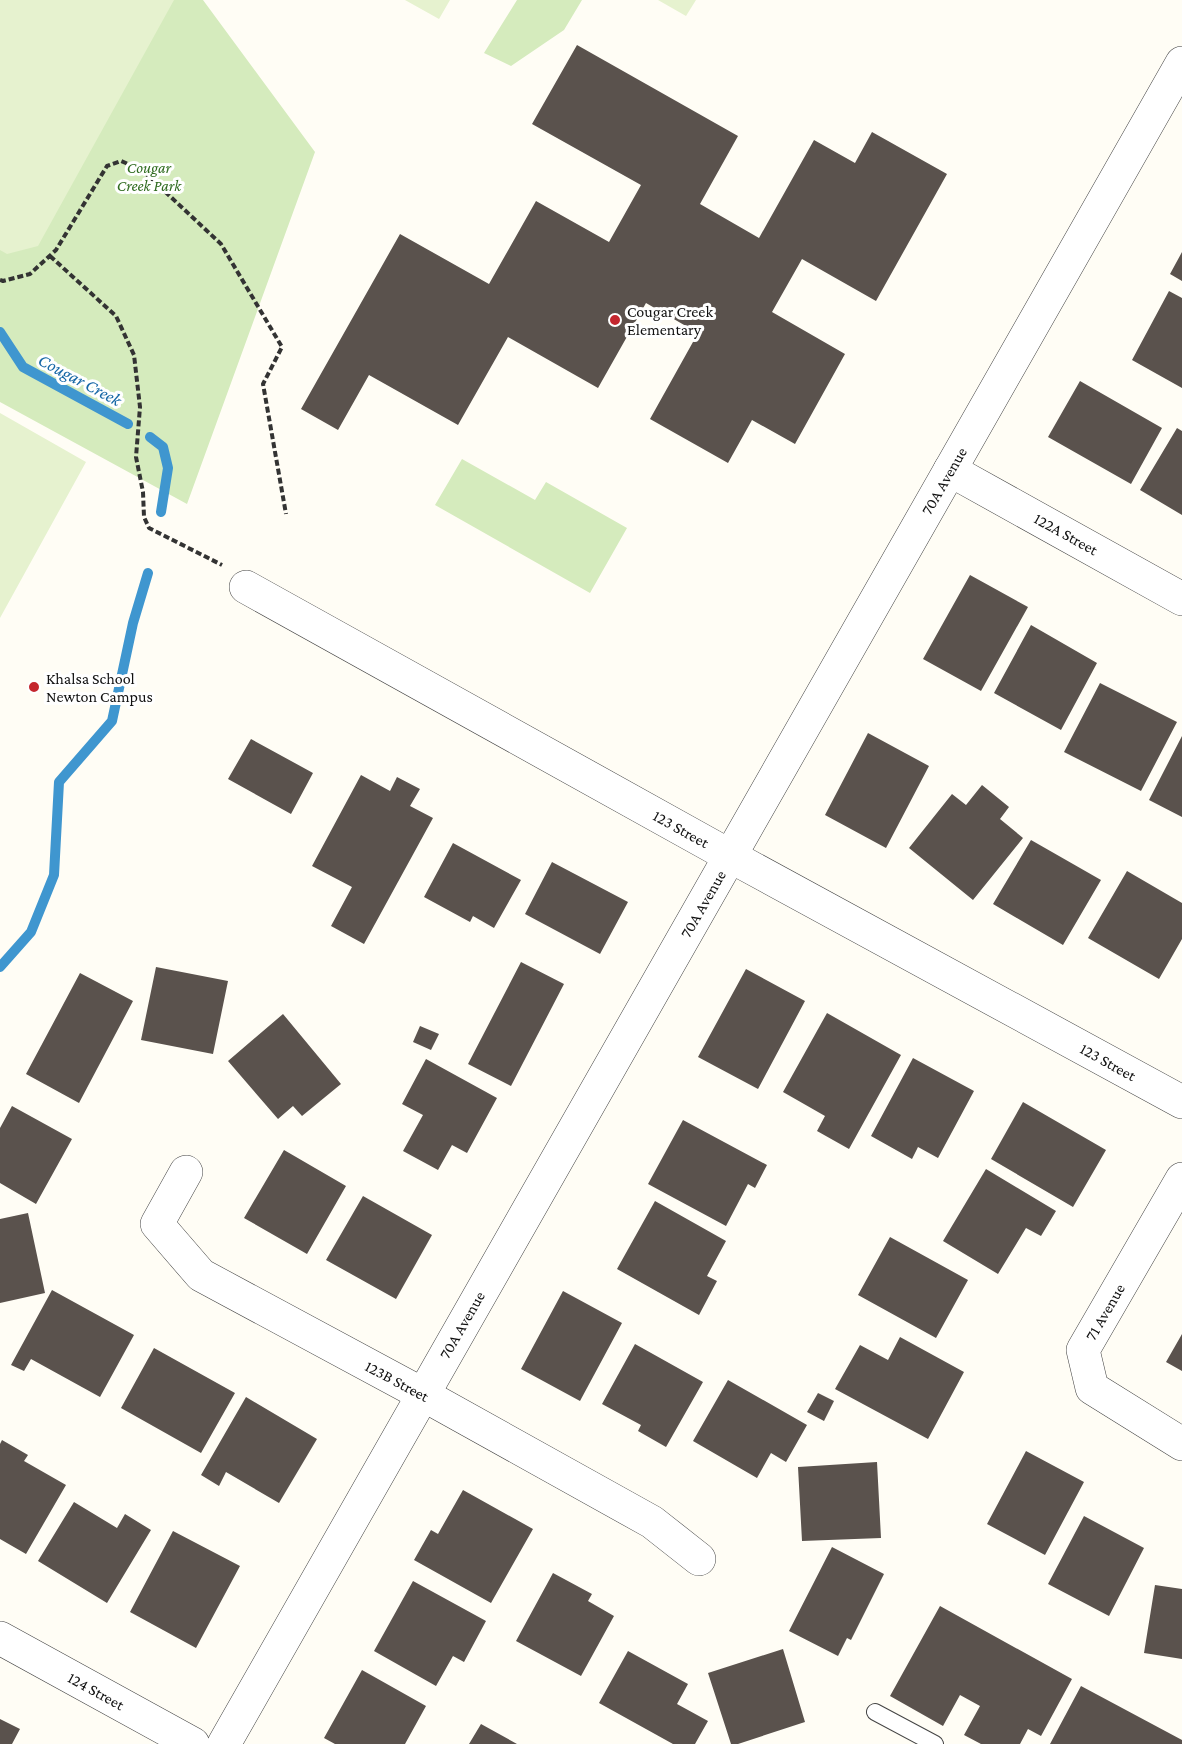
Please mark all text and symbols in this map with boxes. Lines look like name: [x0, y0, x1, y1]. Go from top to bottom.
park label: Cougar Creek Park: [117, 159, 182, 194]
place label: Cougar Creek Elementary: [627, 303, 713, 339]
marker: Cougar Creek Elementary: [608, 313, 622, 327]
water label: Cougar Creek: [35, 350, 126, 411]
street label: 70A Avenue: [918, 444, 970, 518]
street label: 122A Street: [1031, 510, 1101, 559]
place label: Khalsa School Newton Campus: [46, 670, 153, 706]
marker: Khalsa School Newton Campus: [27, 680, 41, 694]
street label: 123 Street: [650, 807, 712, 852]
street label: 70A Avenue: [677, 867, 729, 941]
street label: 123 Street: [1077, 1040, 1139, 1085]
street label: 71 Avenue: [1082, 1281, 1128, 1343]
street label: 70A Avenue: [436, 1288, 488, 1362]
street label: 123B Street: [362, 1357, 432, 1405]
street label: 124 Street: [65, 1669, 128, 1714]

